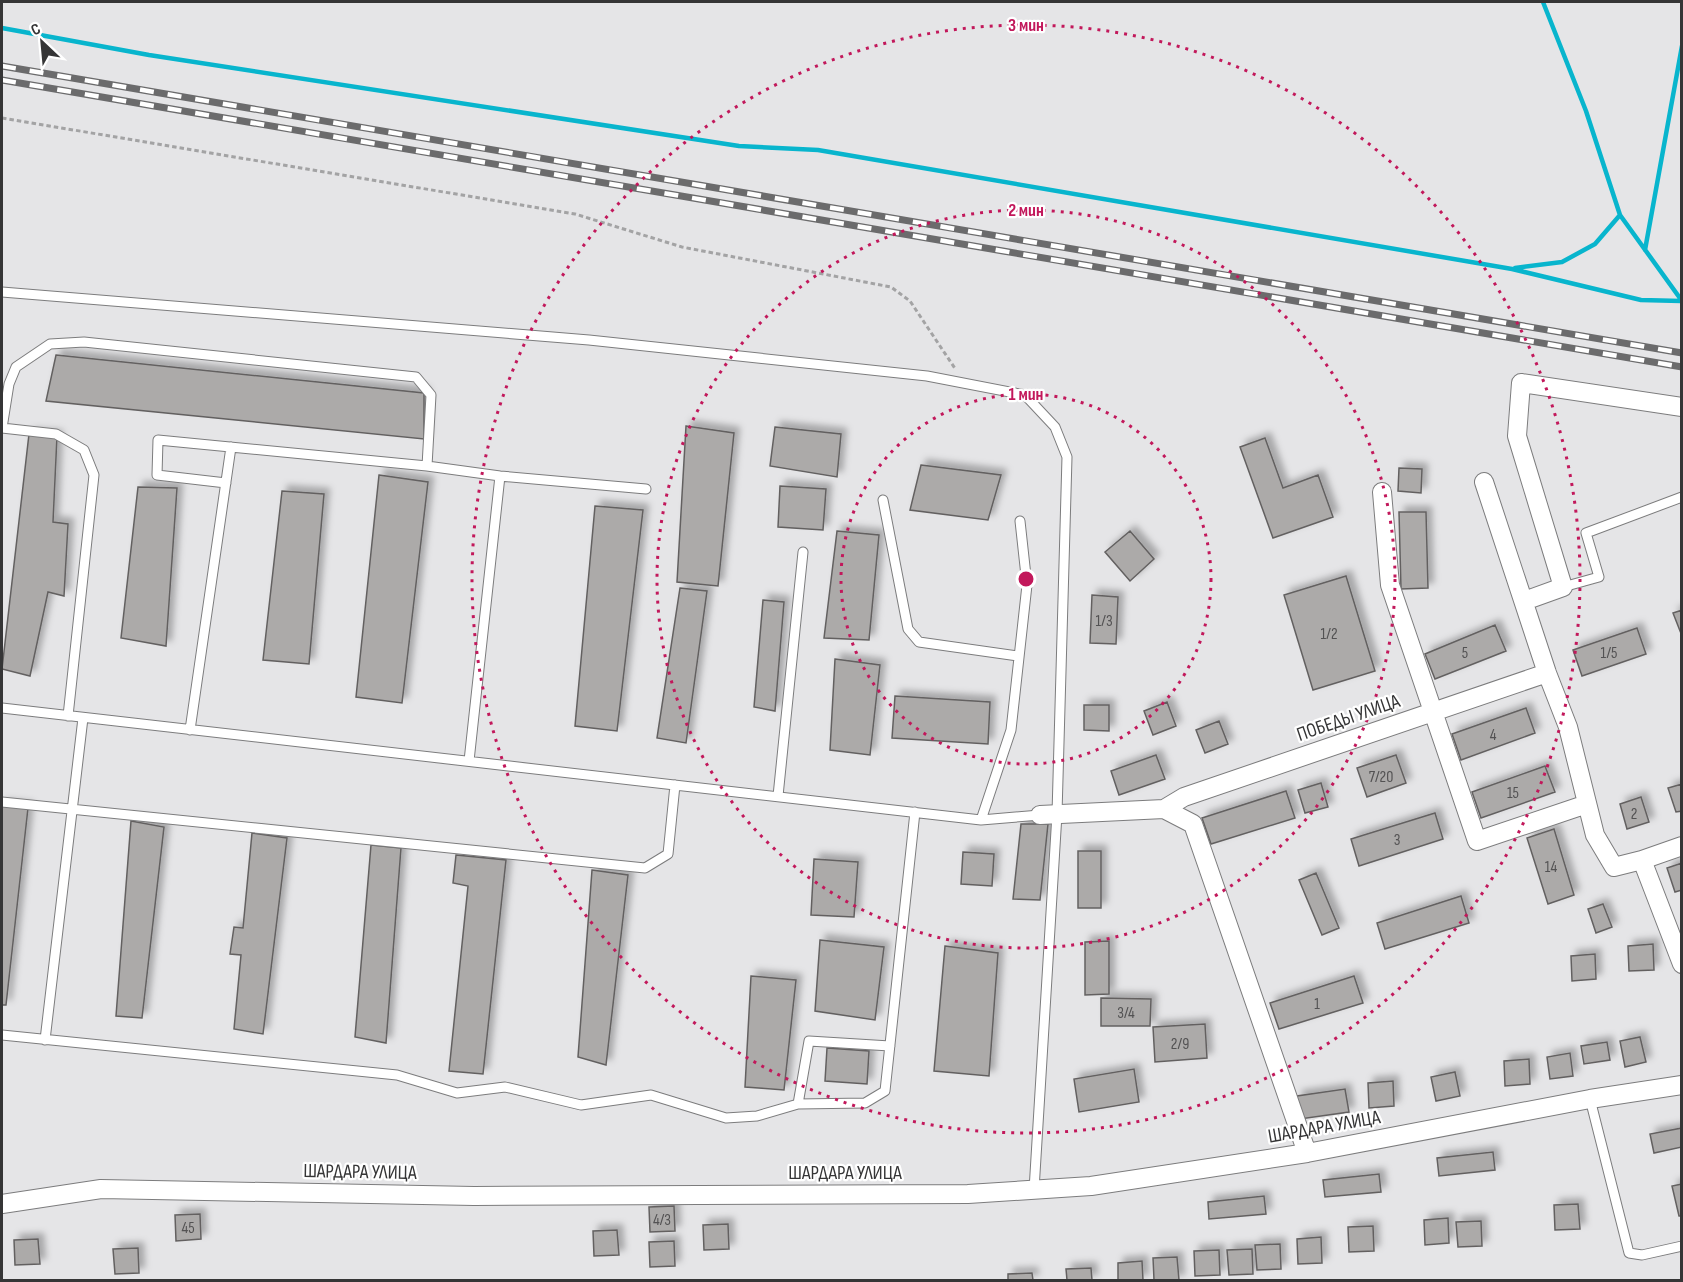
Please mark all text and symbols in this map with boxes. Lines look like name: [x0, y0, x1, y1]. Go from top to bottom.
north arrow: [12, 12, 72, 72]
text: 3 мин: [1008, 15, 1044, 36]
text: С: [28, 20, 44, 40]
text: 2 мин: [1008, 200, 1044, 221]
text: 1 мин: [1009, 384, 1044, 405]
centre of rings: [1016, 569, 1036, 589]
house number: 1/3: [1095, 612, 1113, 631]
house number: 1/2: [1320, 625, 1338, 644]
house number: 5: [1462, 644, 1468, 663]
house number: 1/5: [1601, 644, 1617, 663]
street label: ПОБЕДЫ УЛИЦА: [1294, 689, 1403, 747]
house number: 4: [1490, 726, 1497, 745]
house number: 7/20: [1369, 768, 1393, 787]
house number: 15: [1507, 784, 1519, 803]
house number: 2: [1631, 805, 1637, 824]
house number: 3: [1394, 831, 1400, 850]
house number: 14: [1545, 858, 1557, 877]
house number: 1: [1314, 995, 1320, 1014]
house number: 3/4: [1117, 1004, 1135, 1023]
house number: 2/9: [1171, 1035, 1189, 1054]
street label: ШАРДАРА УЛИЦА: [1266, 1105, 1383, 1149]
street label: ШАРДАРА УЛИЦА: [303, 1159, 417, 1185]
street label: ШАРДАРА УЛИЦА: [788, 1161, 902, 1185]
house number: 4/3: [653, 1211, 671, 1230]
house number: 45: [181, 1219, 195, 1238]

